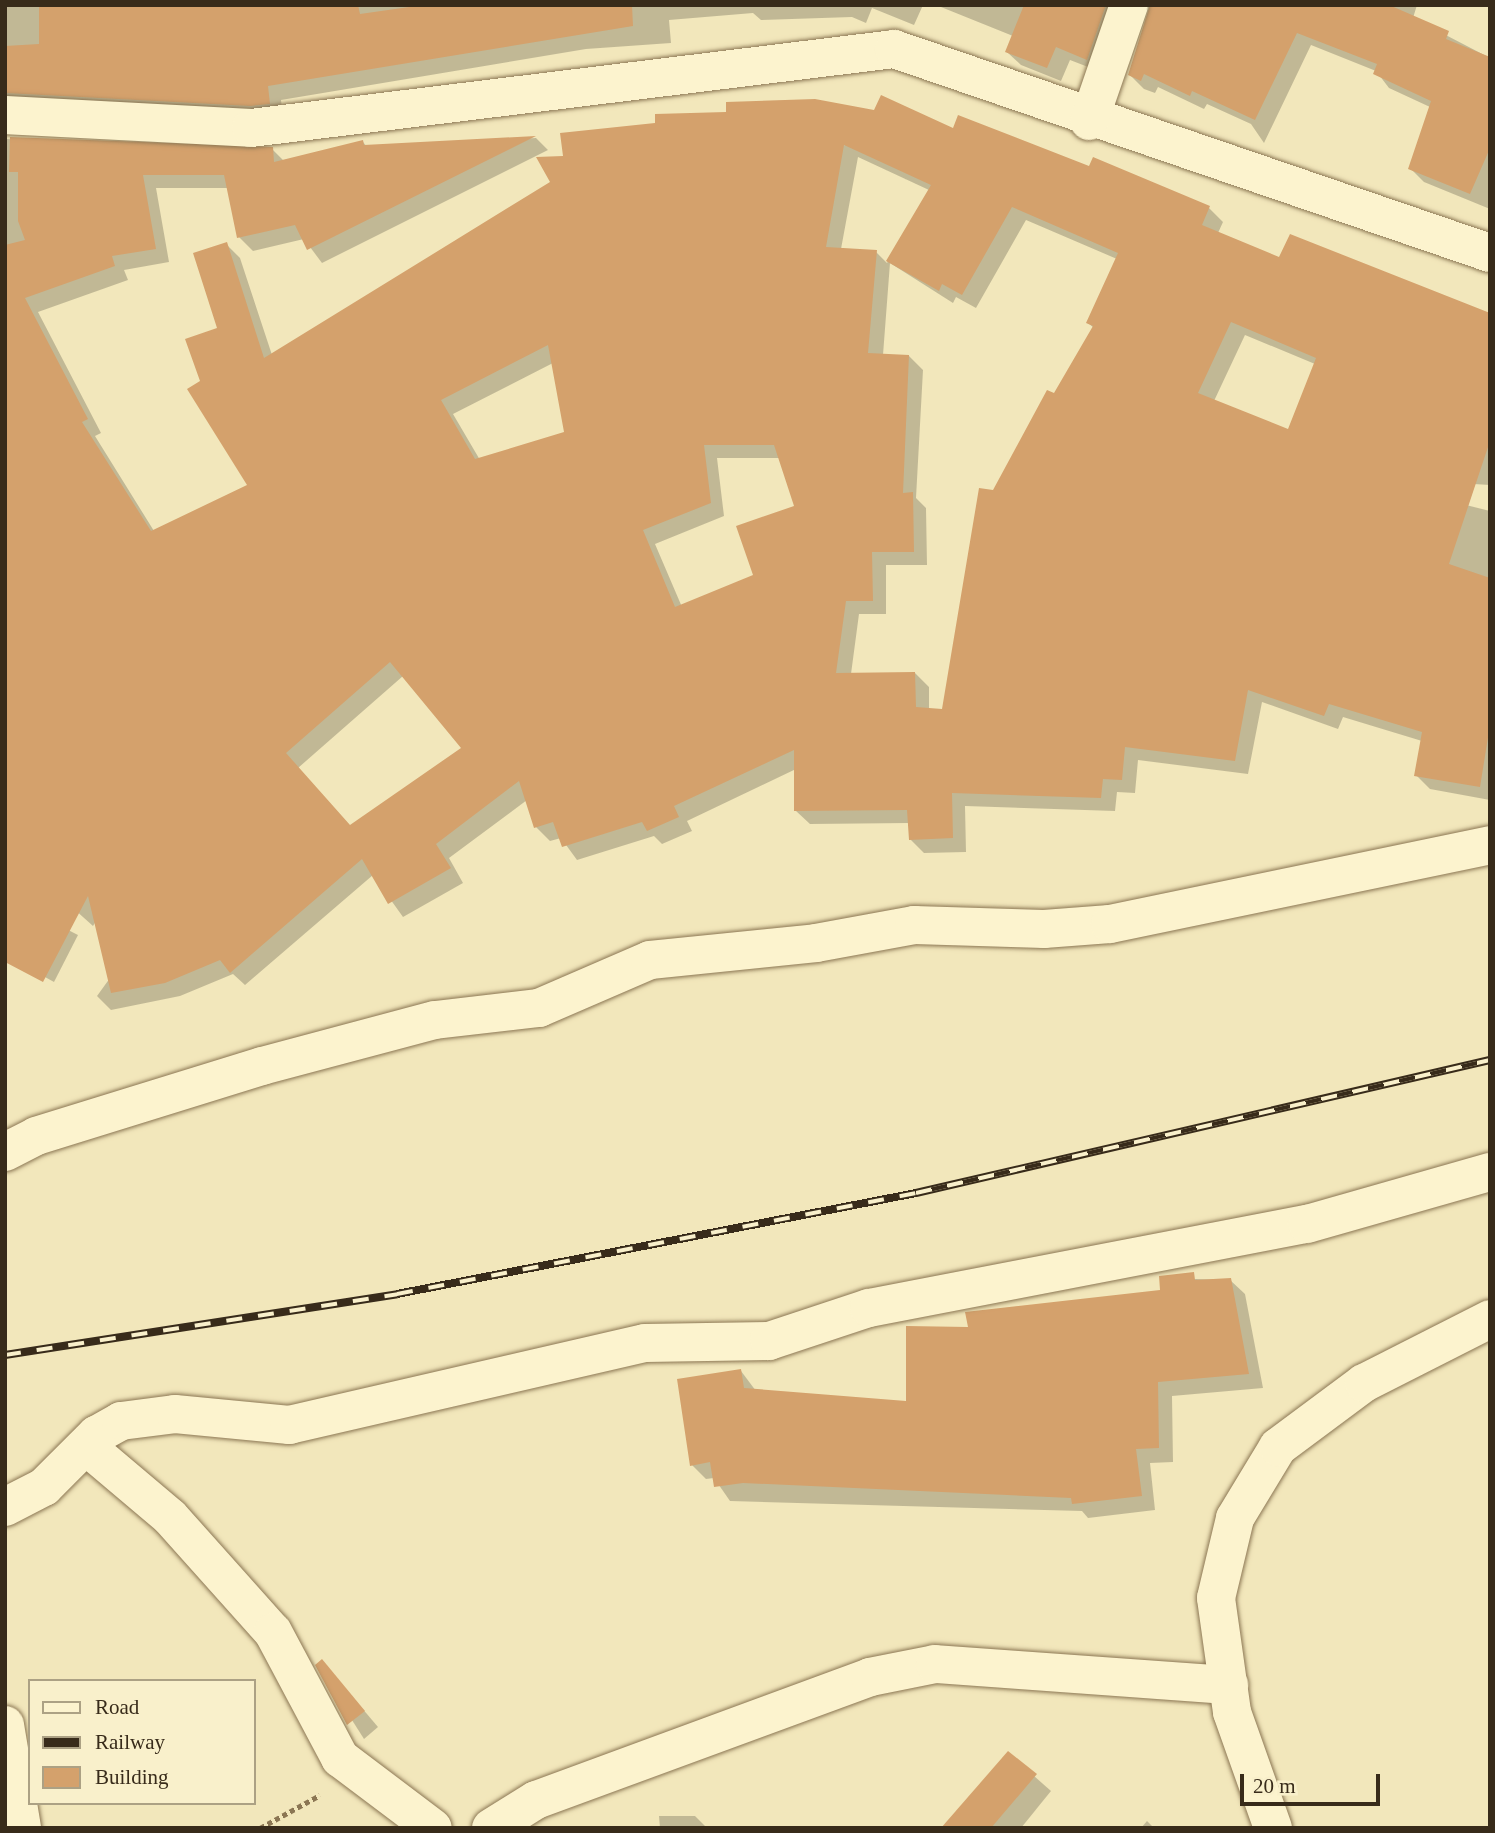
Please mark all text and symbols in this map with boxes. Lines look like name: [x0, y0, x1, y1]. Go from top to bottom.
legend: [28, 1679, 256, 1805]
text: Road: [95, 1695, 139, 1719]
text: Railway: [95, 1730, 165, 1754]
scale bar: [1243, 1759, 1383, 1803]
text: Building: [95, 1765, 169, 1789]
text: 20 m: [1253, 1774, 1296, 1798]

